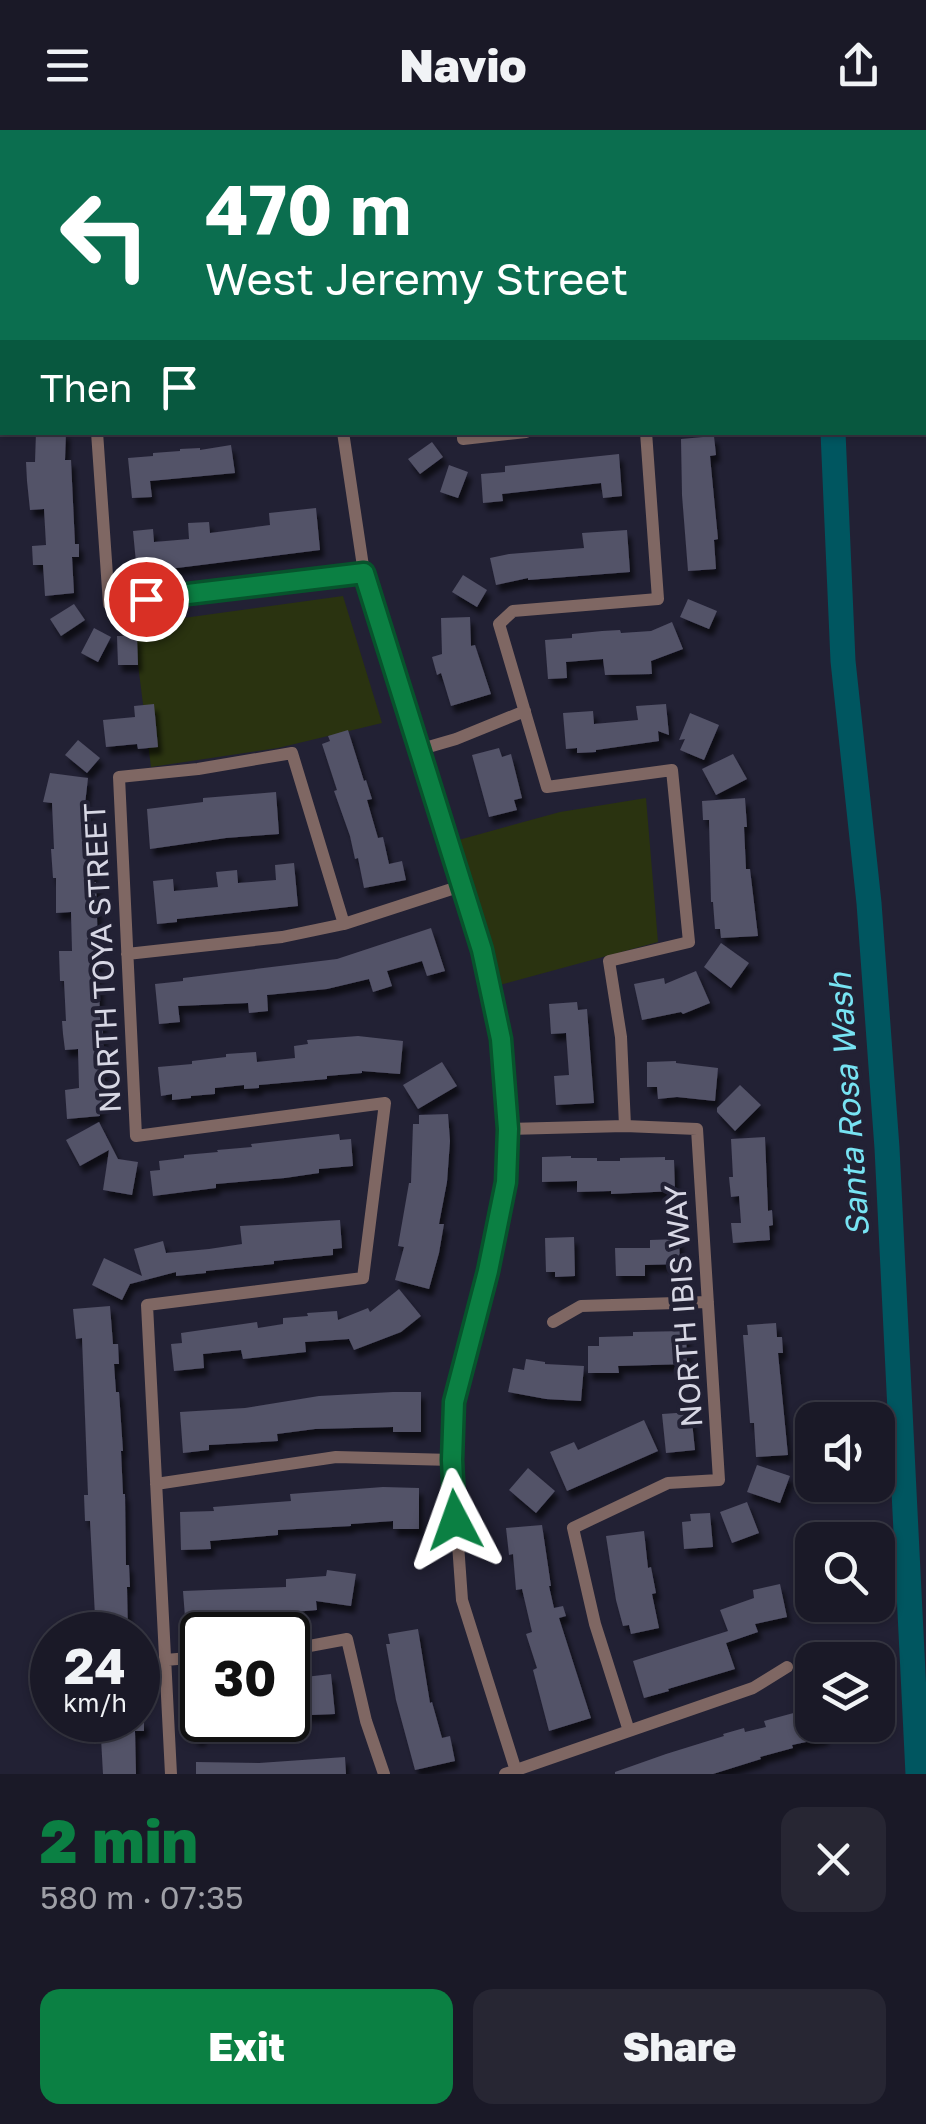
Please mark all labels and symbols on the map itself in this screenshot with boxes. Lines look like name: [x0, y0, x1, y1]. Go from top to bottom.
pin: [104, 557, 189, 642]
street label: NORTH TOYA STREET: [76, 802, 128, 1114]
water label: Santa Rosa Wash: [820, 970, 876, 1238]
street label: NORTH IBIS WAY: [657, 1184, 709, 1428]
position arrow: [403, 1468, 507, 1572]
speed limit sign: 30: [180, 1612, 310, 1742]

